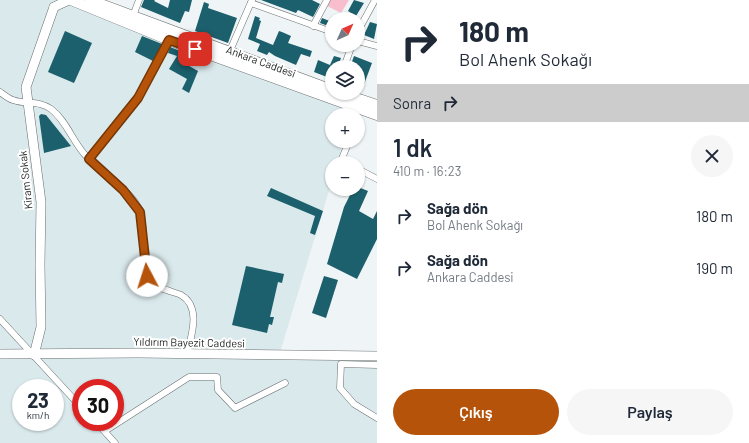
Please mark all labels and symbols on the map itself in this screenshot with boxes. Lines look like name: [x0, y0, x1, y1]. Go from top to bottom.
north arrow: [325, 12, 365, 52]
pin: [178, 32, 212, 66]
street label: Ankara Caddesi: [224, 42, 298, 80]
street label: Kiram Sokak: [15, 150, 35, 210]
position arrow: [126, 255, 168, 297]
street label: Yıldırım Bayezit Caddesi: [133, 335, 245, 349]
speed limit sign: 30: [72, 379, 124, 431]

